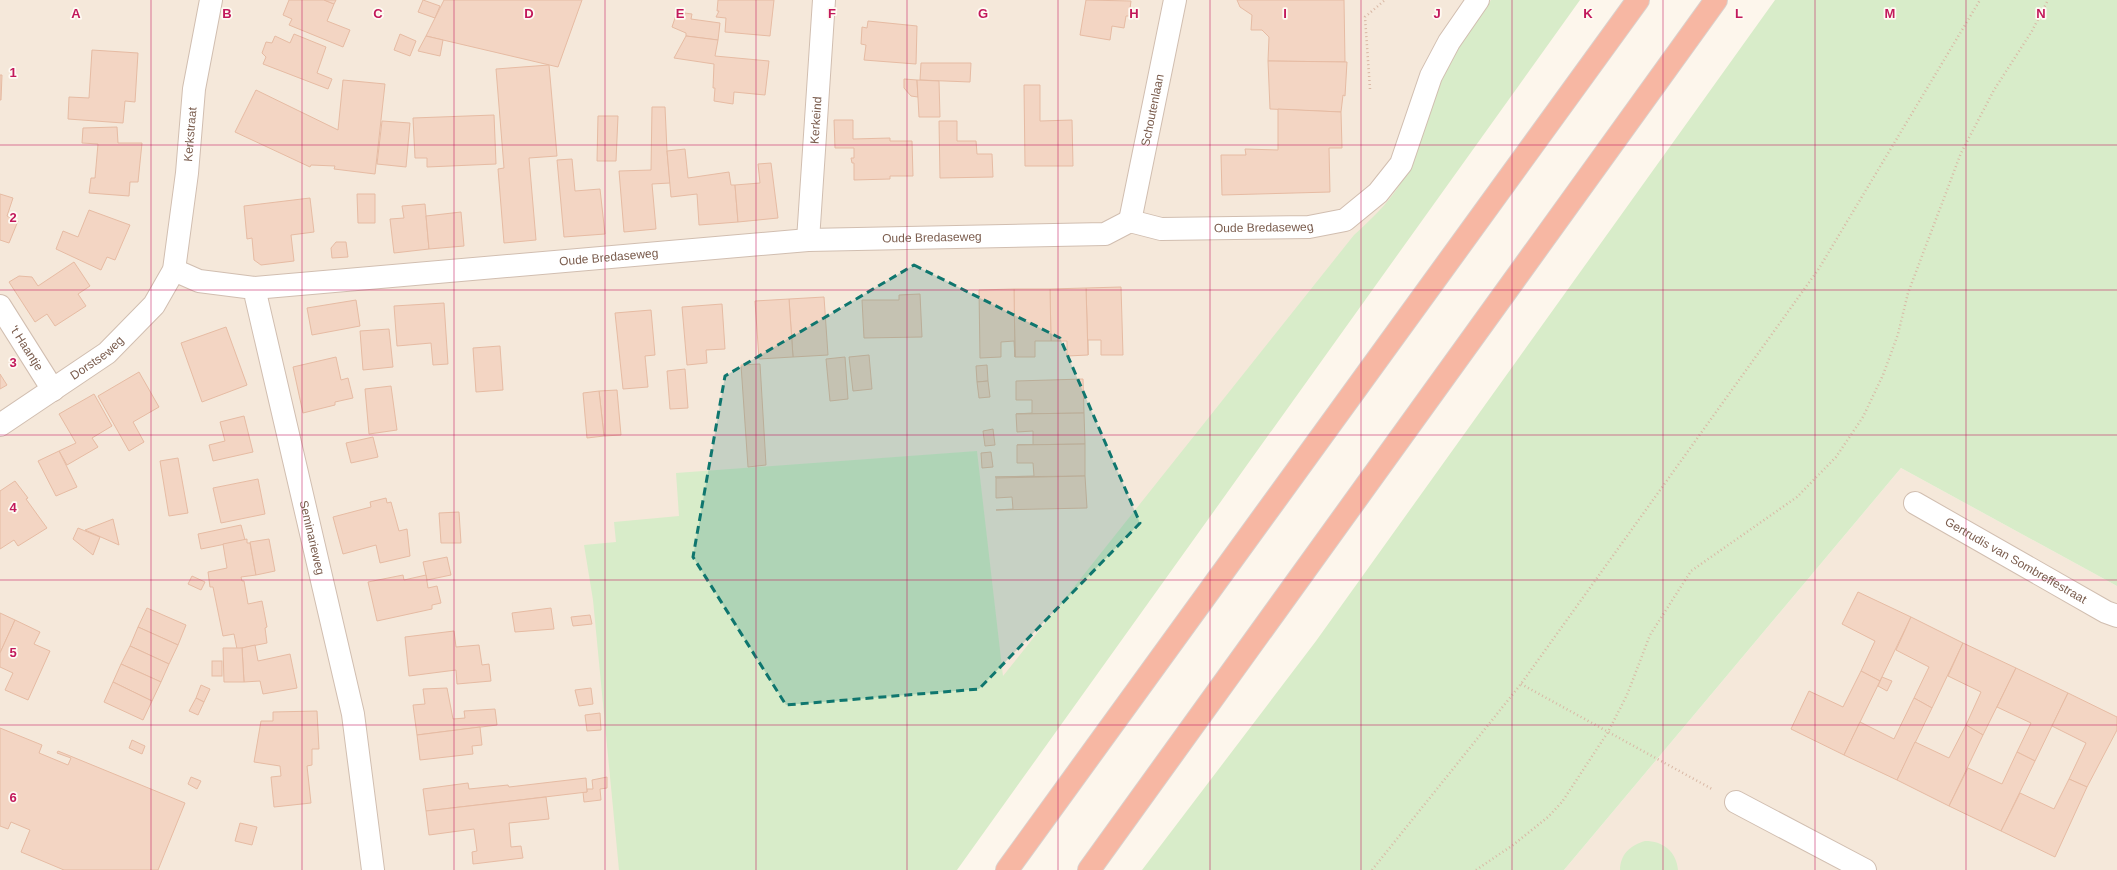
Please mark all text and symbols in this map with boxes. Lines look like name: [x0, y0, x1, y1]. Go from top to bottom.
text: A: [71, 6, 81, 21]
text: B: [222, 6, 232, 21]
text: C: [373, 6, 383, 21]
text: D: [524, 6, 534, 21]
text: E: [676, 6, 685, 21]
text: F: [828, 6, 836, 21]
text: G: [978, 6, 988, 21]
text: H: [1129, 6, 1139, 21]
text: I: [1283, 6, 1287, 21]
text: J: [1433, 6, 1441, 21]
text: K: [1583, 6, 1593, 21]
text: L: [1735, 6, 1743, 21]
text: M: [1885, 6, 1895, 21]
text: N: [2036, 6, 2046, 21]
text: 1: [9, 65, 17, 80]
street label: Schoutenlaan: [1138, 73, 1167, 148]
street label: Kerkeind: [807, 96, 825, 144]
street label: Kerkstraat: [181, 106, 200, 162]
text: 2: [9, 210, 17, 225]
street label: Oude Bredaseweg: [1214, 219, 1315, 235]
street label: Oude Bredaseweg: [882, 229, 982, 246]
street label: Oude Bredaseweg: [558, 246, 659, 269]
street label: 't Haantje: [7, 323, 46, 374]
street label: Dorstseweg: [68, 333, 127, 383]
text: 3: [9, 355, 17, 370]
street label: Seminarieweg: [297, 499, 327, 576]
text: 4: [9, 500, 17, 515]
street label: Gertrudis van Sombreffestraat: [1942, 515, 2090, 607]
text: 5: [9, 645, 17, 660]
text: 6: [9, 790, 17, 805]

